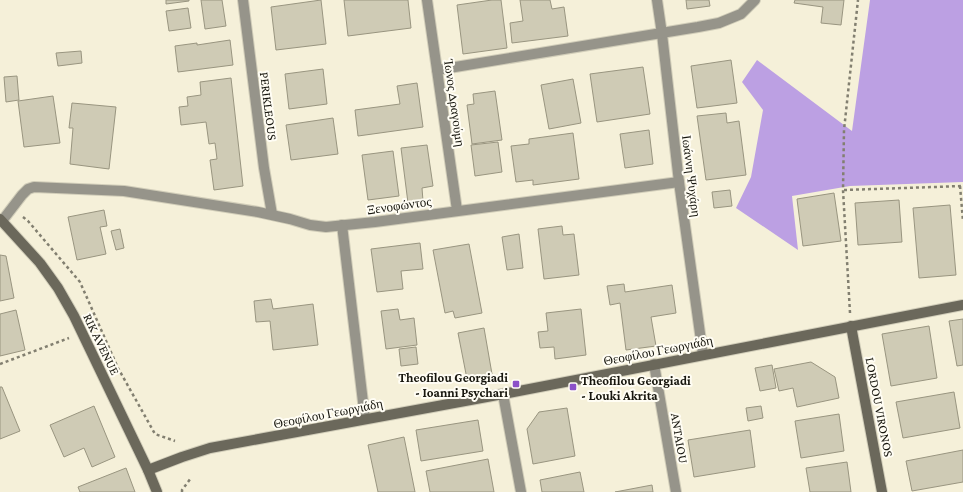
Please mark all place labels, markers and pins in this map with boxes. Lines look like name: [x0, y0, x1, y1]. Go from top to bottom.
place label: Theofilou Georgiadi - Ioanni Psychari: [398, 370, 508, 400]
place label: Theofilou Georgiadi - Louki Akrita: [581, 373, 691, 403]
marker: Theofilou Georgiadi - Ioanni Psychari: [511, 379, 521, 389]
marker: Theofilou Georgiadi - Louki Akrita: [568, 382, 578, 392]

